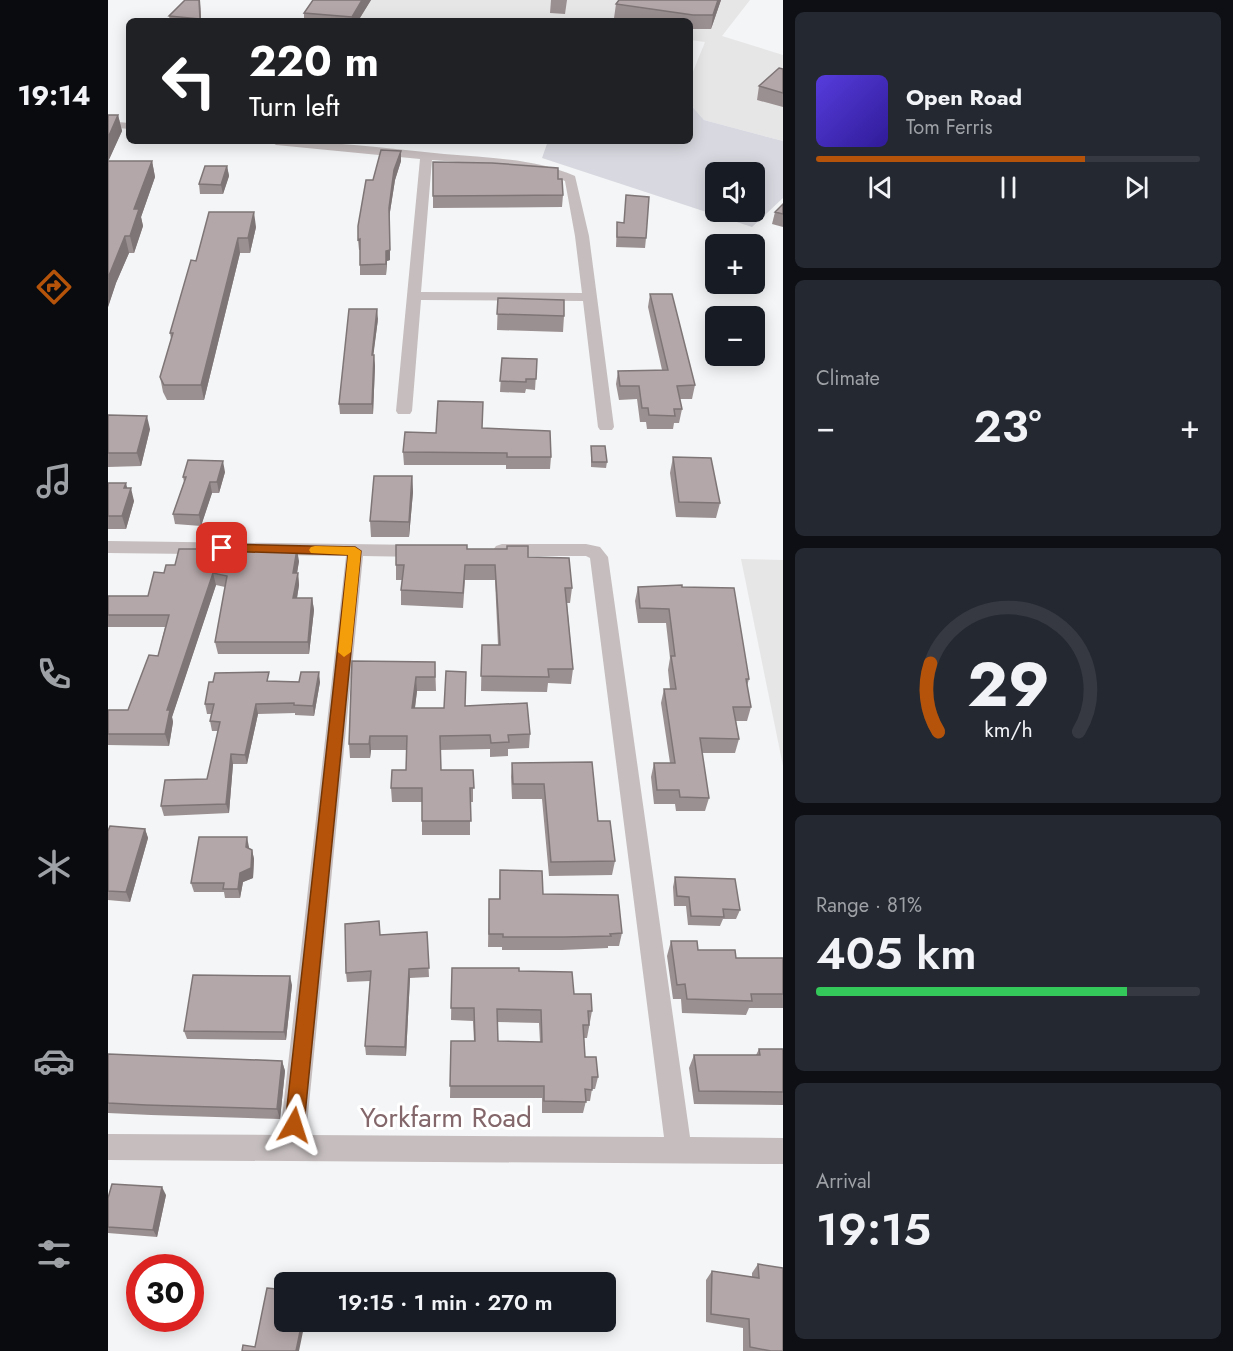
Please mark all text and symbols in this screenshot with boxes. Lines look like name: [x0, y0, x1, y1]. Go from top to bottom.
text: 220 m: [249, 31, 379, 92]
icon: left: [150, 42, 228, 120]
text: 19:14: [17, 76, 91, 115]
text: Open Road: [906, 81, 1022, 113]
text: Turn left: [249, 87, 339, 126]
text: Tom Ferris: [906, 113, 993, 142]
map controls: [705, 162, 765, 366]
button: sound: [705, 162, 765, 222]
icon: previous: [864, 171, 897, 204]
icon: pause: [992, 171, 1025, 204]
icon: next: [1120, 171, 1153, 204]
button: +: [705, 234, 765, 294]
icon: directions: [33, 266, 75, 308]
button: −: [705, 306, 765, 366]
text: Climate: [816, 364, 880, 393]
text: 23°: [973, 394, 1042, 459]
text: −: [816, 403, 835, 450]
text: +: [1180, 403, 1200, 450]
icon: music: [33, 460, 75, 502]
pin: [196, 522, 247, 573]
icon: arrive: [205, 531, 238, 564]
text: 29: [967, 640, 1049, 730]
icon: phone: [33, 653, 75, 695]
text: km/h: [984, 715, 1032, 746]
icon: climate: [33, 846, 75, 888]
text: Range · 81%: [816, 891, 922, 920]
text: 405 km: [816, 921, 977, 986]
icon: car: [33, 1040, 75, 1082]
position arrow: [262, 1093, 326, 1157]
street label: Yorkfarm Road: [360, 1097, 532, 1138]
text: Arrival: [816, 1167, 871, 1196]
text: 19:15: [816, 1197, 931, 1262]
icon: filters: [33, 1233, 75, 1275]
speed limit sign: 30: [126, 1254, 204, 1332]
text: 19:15 · 1 min · 270 m: [337, 1286, 553, 1318]

